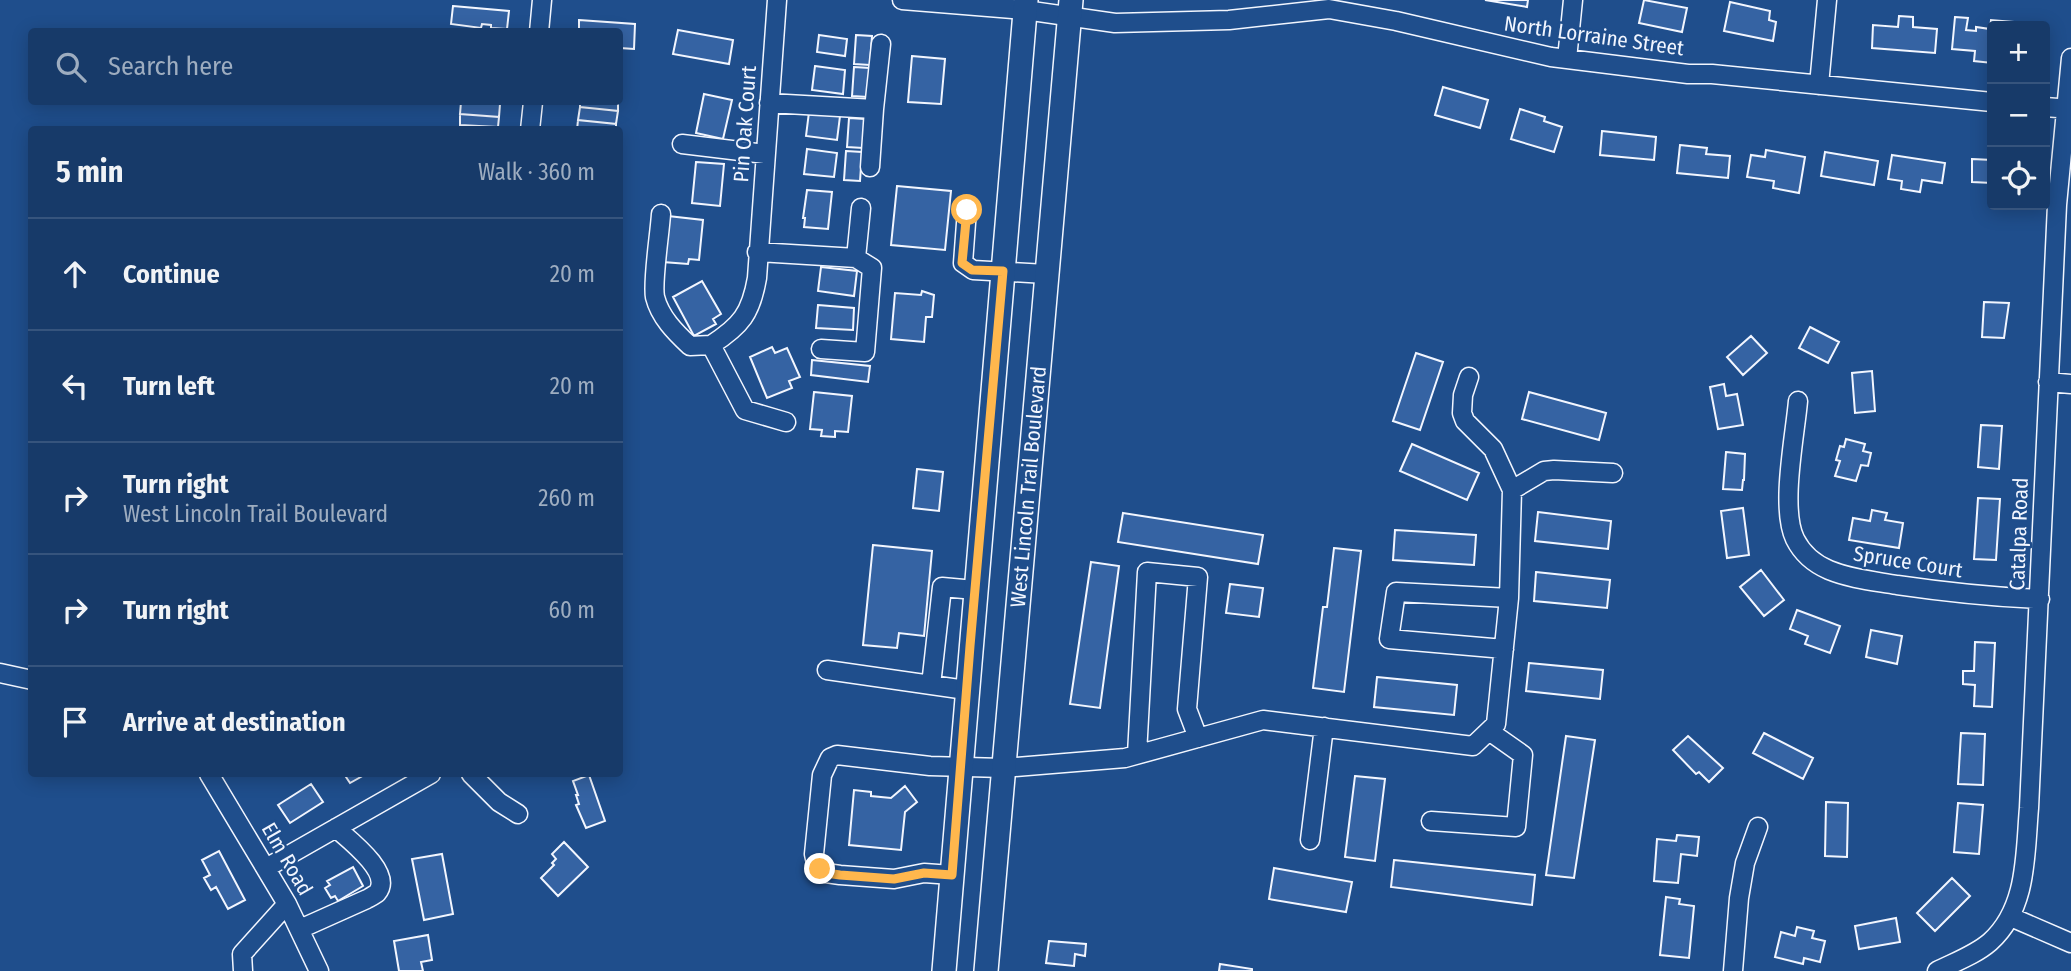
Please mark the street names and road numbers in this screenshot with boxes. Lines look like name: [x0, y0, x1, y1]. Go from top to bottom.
street label: North Lorraine Street: [1502, 10, 1686, 62]
street label: Pin Oak Court: [728, 65, 762, 183]
street label: West Lincoln Trail Boulevard: [1005, 365, 1052, 609]
street label: Catalpa Road: [2004, 477, 2034, 591]
street label: Spruce Court: [1852, 541, 1965, 583]
street label: Elm Road: [256, 818, 318, 900]

